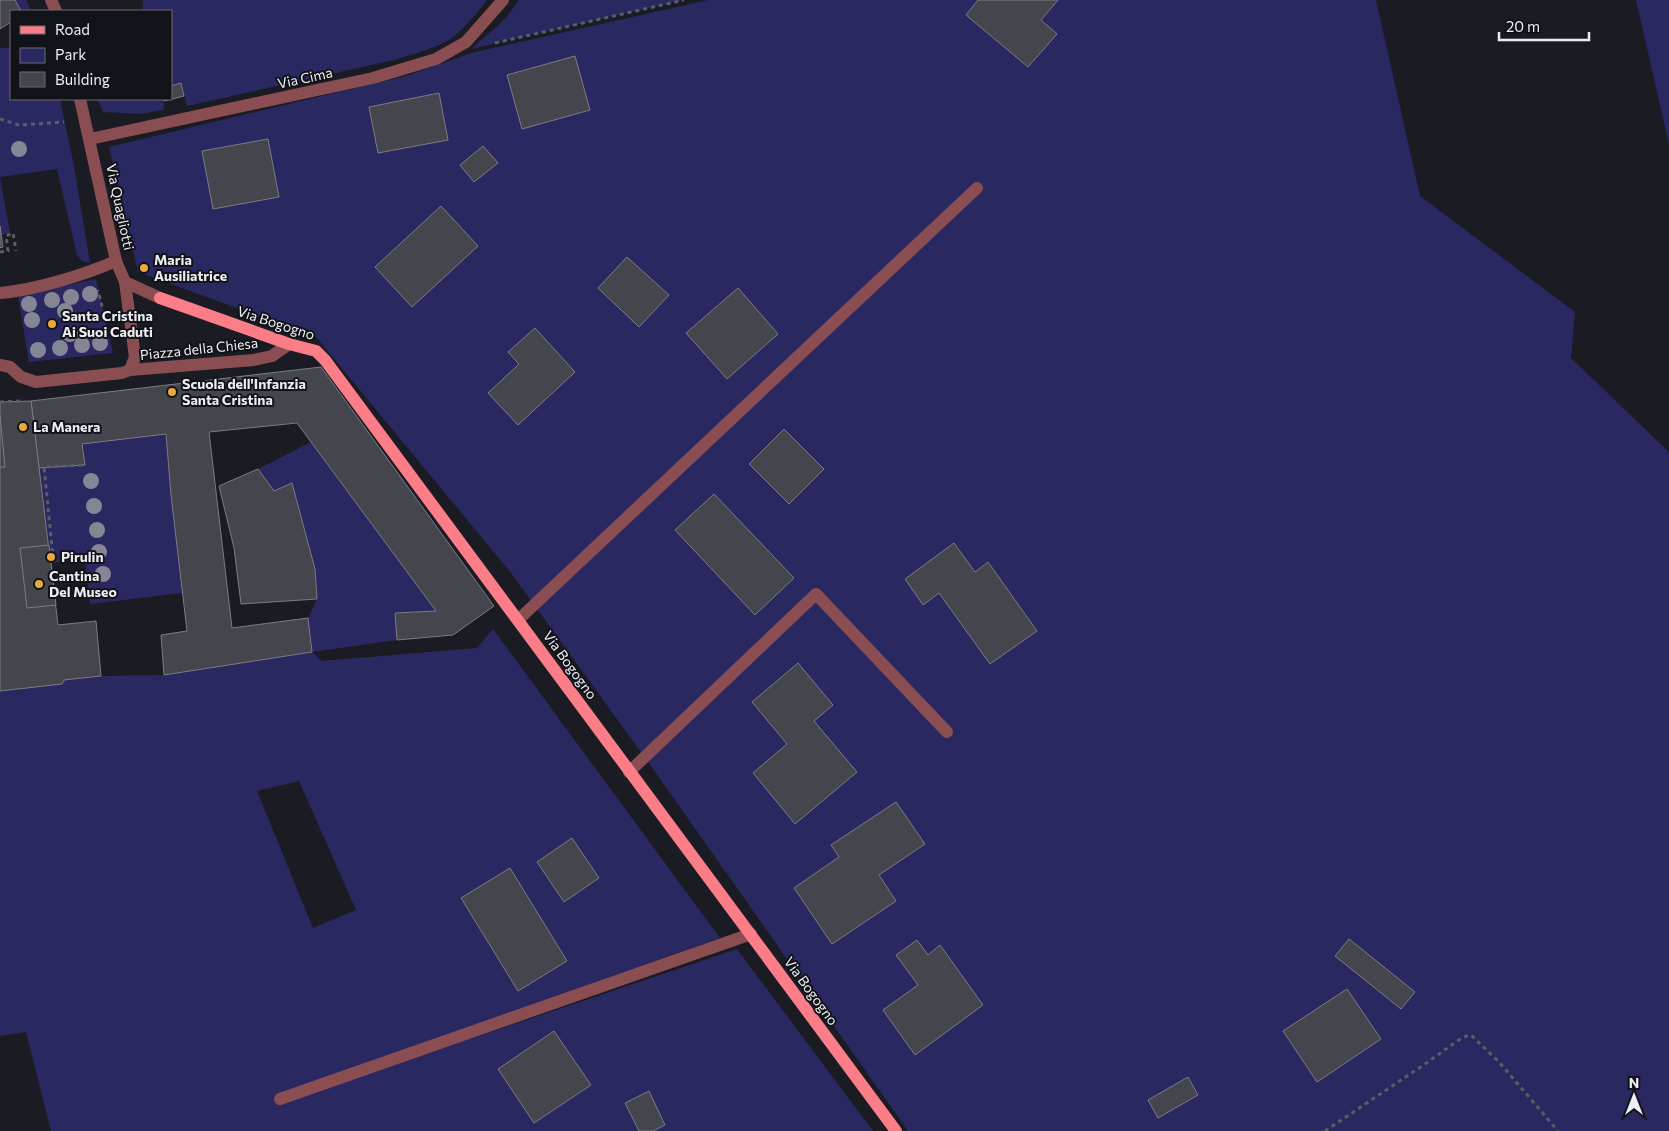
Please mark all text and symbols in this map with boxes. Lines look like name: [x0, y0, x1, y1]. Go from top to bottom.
legend: [10, 10, 172, 100]
scale bar: [1499, 10, 1589, 42]
text: 20 m: [1506, 17, 1540, 35]
text: Road: [55, 20, 90, 38]
text: Park: [55, 45, 86, 63]
street label: Via Cima: [276, 63, 334, 92]
text: Building: [55, 70, 110, 88]
street label: Via Quagliotti: [103, 162, 138, 252]
place label: Maria Ausiliatrice: [154, 251, 227, 284]
marker: Maria Ausiliatrice: [138, 262, 150, 274]
street label: Via Bogogno: [235, 302, 317, 343]
place label: Santa Cristina Ai Suoi Caduti: [62, 307, 153, 340]
marker: Santa Cristina Ai Suoi Caduti: [46, 318, 58, 330]
street label: Piazza della Chiesa: [139, 334, 259, 363]
place label: Scuola dell'Infanzia Santa Cristina: [182, 375, 306, 408]
marker: Scuola dell'Infanzia Santa Cristina: [166, 386, 178, 398]
place label: La Manera: [33, 418, 100, 435]
marker: La Manera: [17, 421, 29, 433]
place label: Pirulin: [61, 548, 104, 565]
marker: Pirulin: [45, 551, 57, 563]
place label: Cantina Del Museo: [49, 567, 117, 600]
marker: Cantina Del Museo: [33, 578, 45, 590]
street label: Via Bogogno: [540, 627, 601, 702]
street label: Via Bogogno: [781, 953, 842, 1028]
north arrow: [1609, 1071, 1659, 1121]
text: N: [1629, 1074, 1639, 1091]

